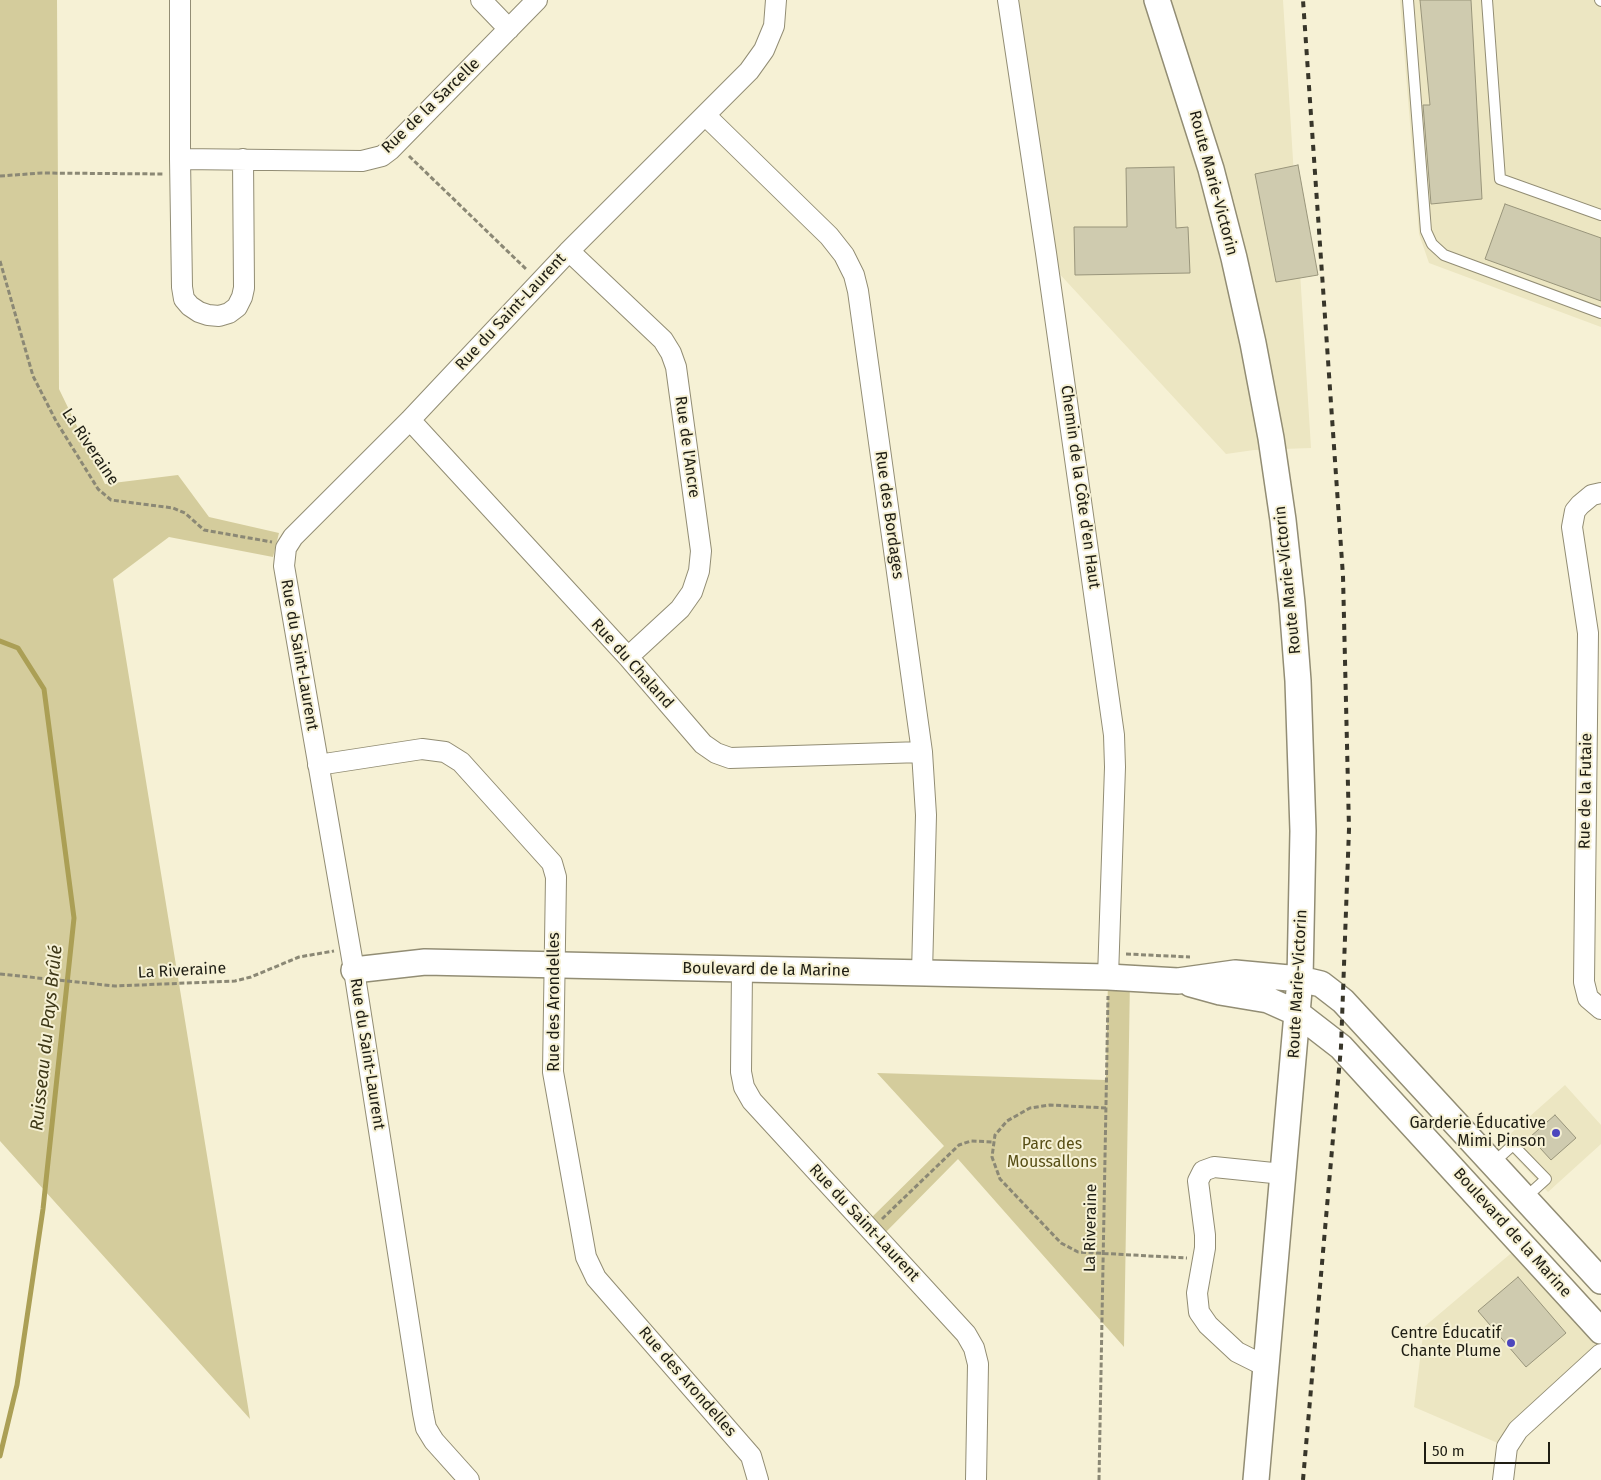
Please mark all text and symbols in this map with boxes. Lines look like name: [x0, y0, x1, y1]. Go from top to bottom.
street label: Rue de la Sarcelle: [378, 54, 484, 158]
street label: Route Marie-Victorin: [1184, 108, 1242, 258]
street label: Rue du Saint-Laurent: [452, 249, 570, 375]
street label: Chemin de la Côte d'en Haut: [1056, 384, 1104, 590]
street label: Rue de l'Ancre: [670, 395, 704, 499]
street label: La Riveraine: [57, 405, 123, 489]
street label: Rue des Bordages: [871, 450, 907, 580]
street label: Route Marie-Victorin: [1271, 505, 1305, 655]
street label: Rue du Saint-Laurent: [276, 578, 322, 732]
street label: Rue du Chaland: [587, 615, 677, 713]
street label: Rue de la Futaie: [1575, 733, 1597, 849]
street label: Route Marie-Victorin: [1285, 909, 1311, 1059]
street label: Rue des Arondelles: [545, 932, 565, 1072]
water label: Ruisseau du Pays Brûlé: [27, 944, 67, 1132]
street label: La Riveraine: [137, 959, 227, 983]
street label: Boulevard de la Marine: [682, 959, 850, 981]
street label: Rue du Saint-Laurent: [346, 977, 388, 1131]
place label: Garderie Éducative Mimi Pinson: [1409, 1114, 1546, 1152]
marker: Garderie Éducative Mimi Pinson: [1550, 1127, 1562, 1139]
park label: Parc des Moussallons: [1007, 1135, 1097, 1173]
street label: Rue du Saint-Laurent: [805, 1160, 923, 1286]
street label: Boulevard de la Marine: [1449, 1164, 1575, 1302]
street label: La Riveraine: [1081, 1184, 1101, 1272]
street label: Rue des Arondelles: [634, 1323, 740, 1441]
place label: Centre Éducatif Chante Plume: [1391, 1324, 1501, 1362]
marker: Centre Éducatif Chante Plume: [1505, 1337, 1517, 1349]
scale bar: [1426, 1432, 1552, 1464]
text: 50 m: [1432, 1442, 1465, 1460]

